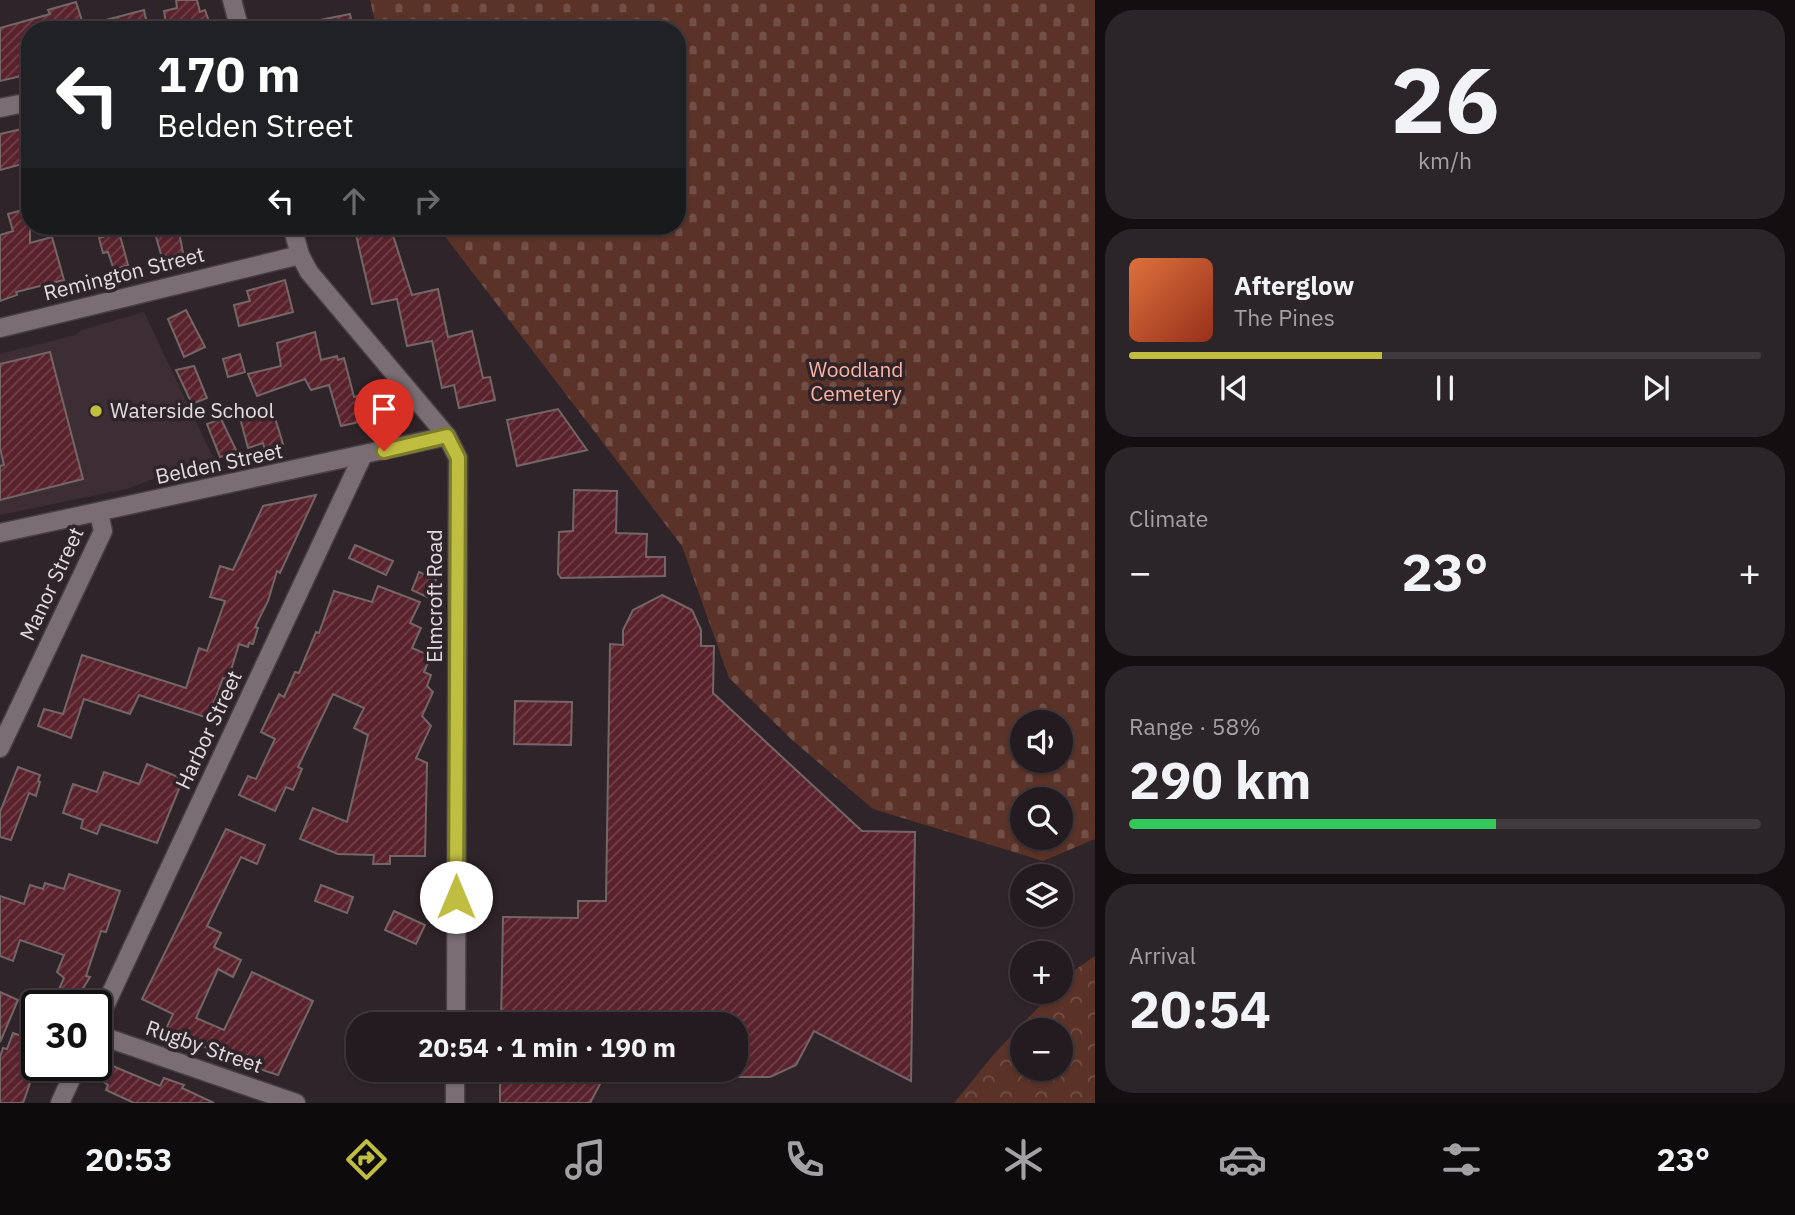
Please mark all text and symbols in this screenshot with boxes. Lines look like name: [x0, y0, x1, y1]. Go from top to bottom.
text: 26: [1390, 40, 1500, 158]
text: 170 m: [157, 42, 301, 105]
icon: left: [42, 49, 133, 140]
text: Belden Street: [157, 104, 354, 146]
text: km/h: [1418, 145, 1472, 175]
icon: left: [262, 182, 300, 220]
icon: ahead: [335, 182, 373, 220]
icon: right: [408, 182, 446, 220]
street label: Remington Street: [40, 240, 207, 307]
text: Afterglow: [1234, 268, 1354, 302]
text: The Pines: [1234, 302, 1335, 332]
park label: Woodland Cemetery: [808, 355, 904, 407]
icon: previous: [1215, 369, 1253, 407]
icon: pause: [1426, 369, 1464, 407]
icon: next: [1637, 369, 1675, 407]
pin: [354, 379, 414, 451]
icon: arrive: [365, 390, 403, 428]
place label: Waterside School: [110, 396, 275, 424]
marker: Waterside School: [88, 403, 104, 419]
street label: Belden Street: [153, 436, 285, 490]
text: Climate: [1129, 503, 1208, 533]
street label: Manor Street: [13, 522, 90, 645]
street label: Elmcroft Road: [420, 529, 448, 663]
text: 23°: [1402, 538, 1488, 605]
text: −: [1129, 547, 1152, 596]
text: +: [1738, 547, 1761, 596]
street label: Harbor Street: [168, 666, 248, 793]
map controls: [1010, 710, 1073, 1081]
button: sound: [1010, 710, 1073, 773]
text: Range · 58%: [1129, 711, 1261, 741]
text: 290 km: [1129, 746, 1311, 813]
button: search: [1010, 787, 1073, 850]
position arrow: [419, 860, 493, 934]
button: layers: [1010, 864, 1073, 927]
text: Arrival: [1129, 940, 1196, 970]
button: +: [1010, 941, 1073, 1004]
text: 20:54: [1129, 975, 1271, 1042]
speed limit sign: 30: [21, 990, 112, 1081]
street label: Rugby Street: [142, 1013, 266, 1079]
button: −: [1010, 1018, 1073, 1081]
text: 20:54 · 1 min · 190 m: [418, 1030, 676, 1064]
icon: directions: [342, 1135, 391, 1184]
icon: music: [561, 1135, 610, 1184]
icon: phone: [780, 1135, 829, 1184]
icon: climate: [999, 1135, 1048, 1184]
icon: car: [1218, 1135, 1267, 1184]
icon: filters: [1437, 1135, 1486, 1184]
text: 20:53: [85, 1138, 172, 1180]
text: 23°: [1656, 1138, 1710, 1180]

